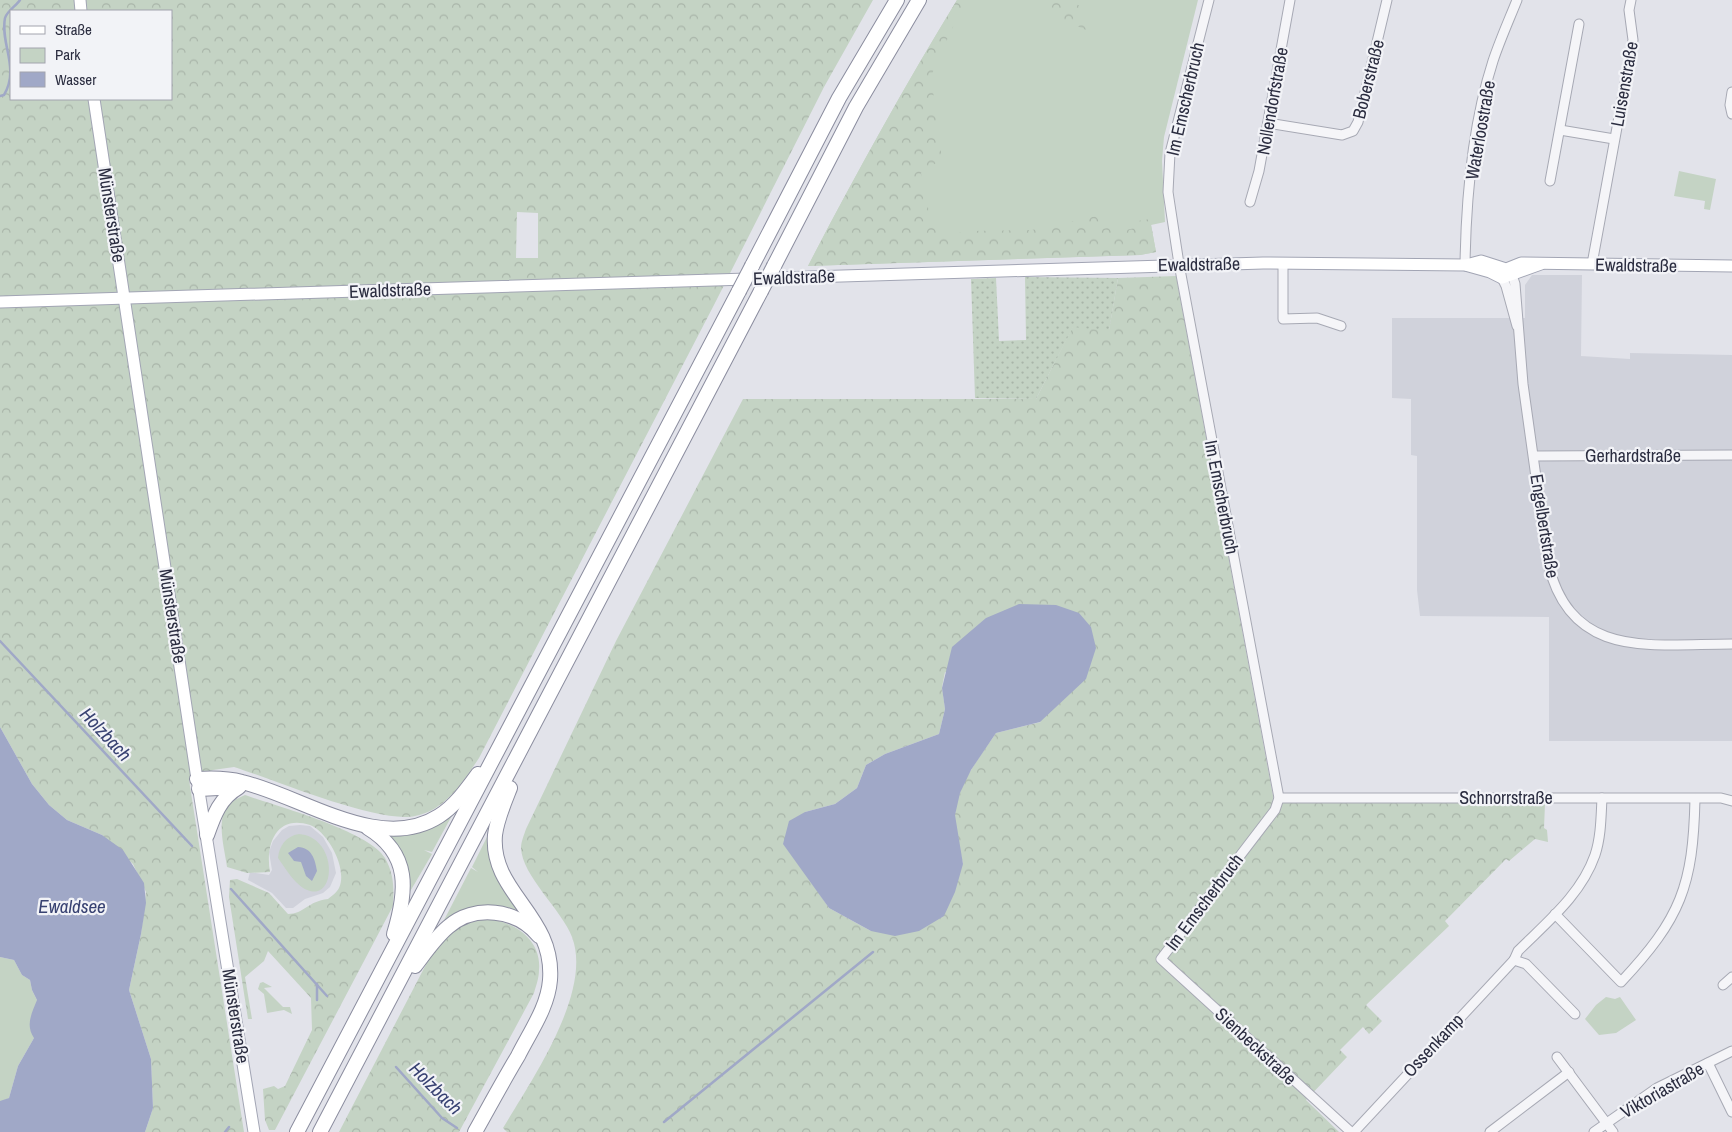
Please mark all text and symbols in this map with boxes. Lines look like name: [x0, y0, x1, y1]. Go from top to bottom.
legend: [10, 10, 172, 100]
text: Straße: [55, 19, 92, 40]
street label: Boberstraße: [1346, 37, 1390, 121]
street label: Luisenstraße: [1604, 39, 1644, 129]
street label: Im Emscherbruch: [1160, 40, 1210, 158]
text: Park: [55, 44, 81, 65]
street label: Nollendorfstraße: [1250, 45, 1294, 157]
text: Wasser: [55, 69, 96, 90]
street label: Waterloostraße: [1459, 78, 1501, 182]
street label: Münsterstraße: [92, 166, 132, 264]
street label: Ewaldstraße: [1158, 251, 1240, 277]
street label: Ewaldstraße: [1595, 252, 1677, 278]
street label: Ewaldstraße: [753, 263, 835, 291]
street label: Ewaldstraße: [349, 276, 431, 304]
street label: Im Emscherbruch: [1199, 438, 1245, 556]
street label: Gerhardstraße: [1585, 443, 1681, 468]
street label: Engelbertstraße: [1524, 472, 1566, 580]
street label: Münsterstraße: [153, 567, 193, 665]
water label: Holzbach: [74, 701, 138, 767]
street label: Schnorrstraße: [1459, 785, 1553, 810]
street label: Im Emscherbruch: [1159, 848, 1249, 956]
water label: Ewaldsee: [38, 893, 106, 919]
street label: Münsterstraße: [216, 967, 256, 1065]
street label: Sienbeckstraße: [1210, 1002, 1302, 1090]
street label: Ossenkamp: [1397, 1008, 1469, 1082]
water label: Holzbach: [404, 1056, 468, 1120]
street label: Viktoriastraße: [1616, 1056, 1708, 1124]

